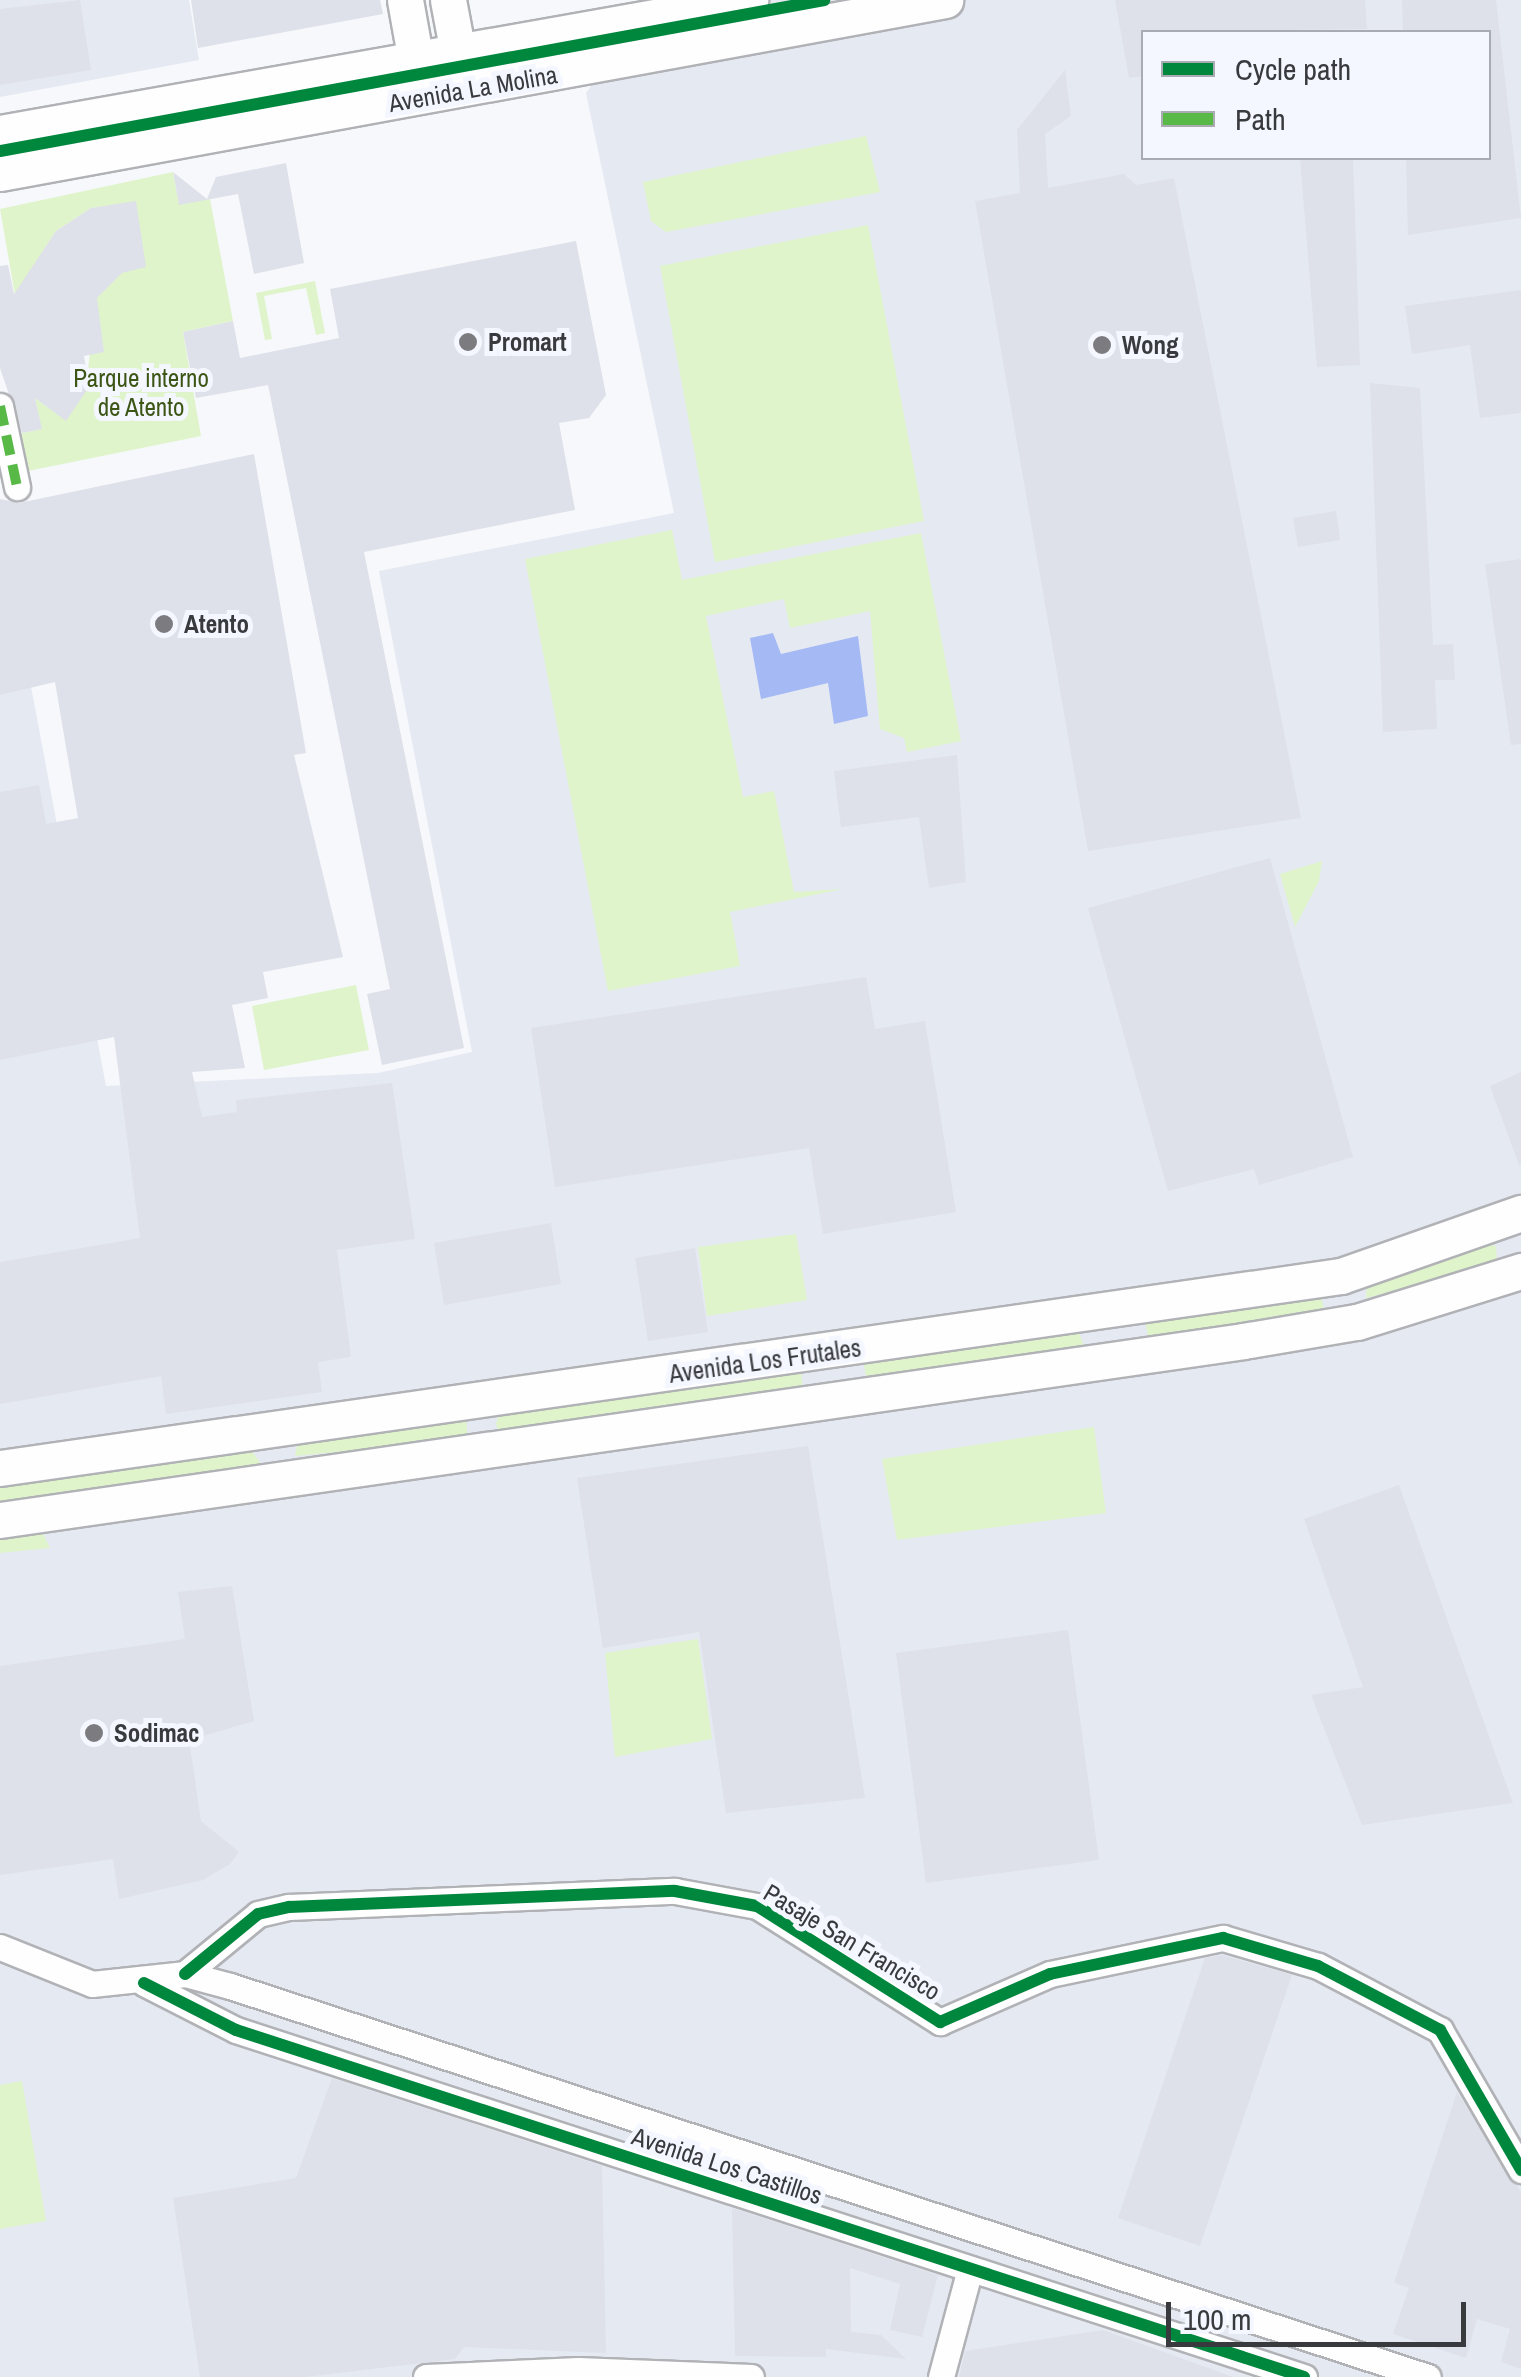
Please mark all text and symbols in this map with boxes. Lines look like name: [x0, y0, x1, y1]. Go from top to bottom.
legend: [1141, 30, 1491, 160]
text: Cycle path: [1235, 49, 1351, 89]
street label: Avenida La Molina: [386, 59, 560, 119]
text: Path: [1235, 99, 1286, 139]
place label: Promart: [488, 327, 567, 357]
place label: Wong: [1122, 330, 1179, 360]
marker: Promart: [457, 331, 479, 353]
marker: Wong: [1091, 334, 1113, 356]
park label: Parque interno de Atento: [73, 364, 209, 423]
place label: Atento: [184, 609, 249, 639]
marker: Atento: [153, 613, 175, 635]
street label: Avenida Los Frutales: [667, 1333, 863, 1389]
place label: Sodimac: [114, 1718, 199, 1748]
marker: Sodimac: [83, 1722, 105, 1744]
street label: Pasaje San Francisco: [758, 1877, 946, 2007]
street label: Avenida Los Castillos: [628, 2121, 826, 2211]
scale bar: [1171, 2282, 1471, 2344]
text: 100 m: [1183, 2299, 1251, 2339]

